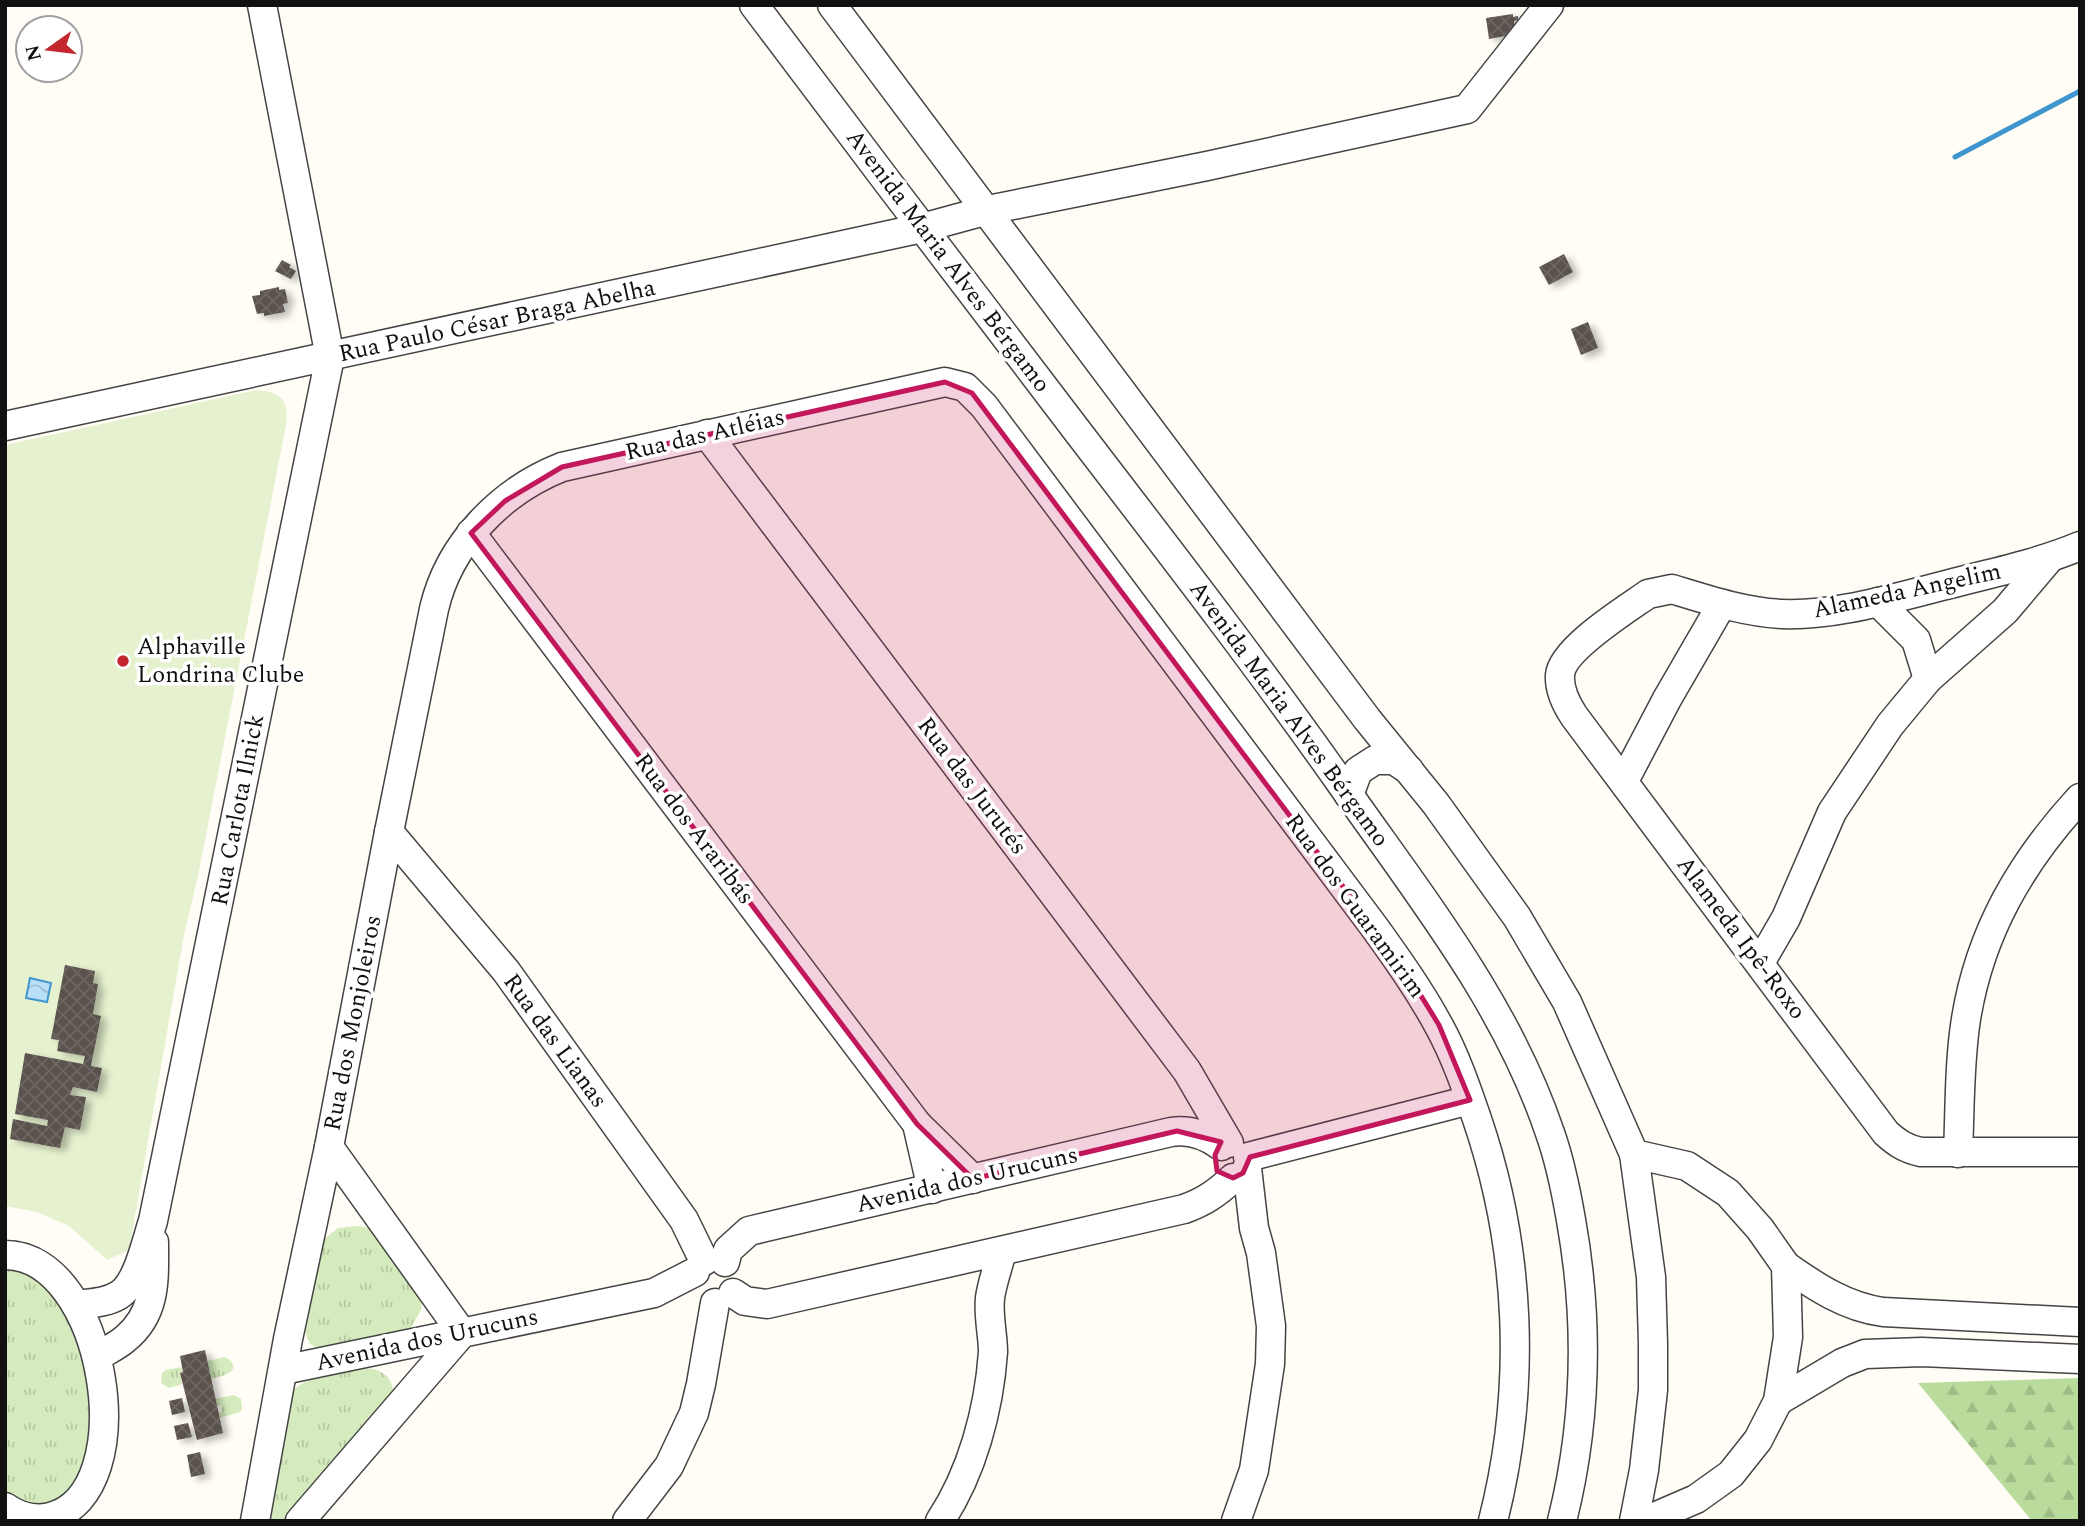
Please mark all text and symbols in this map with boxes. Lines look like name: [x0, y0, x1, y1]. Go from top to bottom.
north arrow: [14, 14, 84, 84]
text: N: [18, 42, 50, 64]
street label: Avenida Maria Alves Bérgamo: [837, 122, 1059, 400]
street label: Rua Paulo César Braga Abelha: [335, 270, 659, 372]
street label: Rua das Atléias: [622, 399, 788, 471]
street label: Alameda Angelim: [1810, 553, 2004, 629]
street label: Avenida Maria Alves Bérgamo: [1180, 573, 1398, 855]
place label: Alphaville Londrina Clube: [137, 629, 304, 693]
marker: Alphaville Londrina Clube: [115, 653, 131, 669]
street label: Rua das Jurutés: [908, 709, 1036, 863]
street label: Rua Carlota Ilnick: [202, 711, 274, 909]
street label: Rua dos Araribás: [625, 745, 763, 913]
street label: Rua dos Guaramirim: [1276, 806, 1434, 1006]
street label: Alameda Ipê-Roxo: [1667, 848, 1815, 1028]
street label: Rua dos Monjoleiros: [314, 912, 392, 1134]
street label: Rua das Lianas: [494, 966, 616, 1116]
street label: Avenida dos Urucuns: [853, 1137, 1081, 1223]
street label: Avenida dos Urucuns: [312, 1299, 542, 1381]

